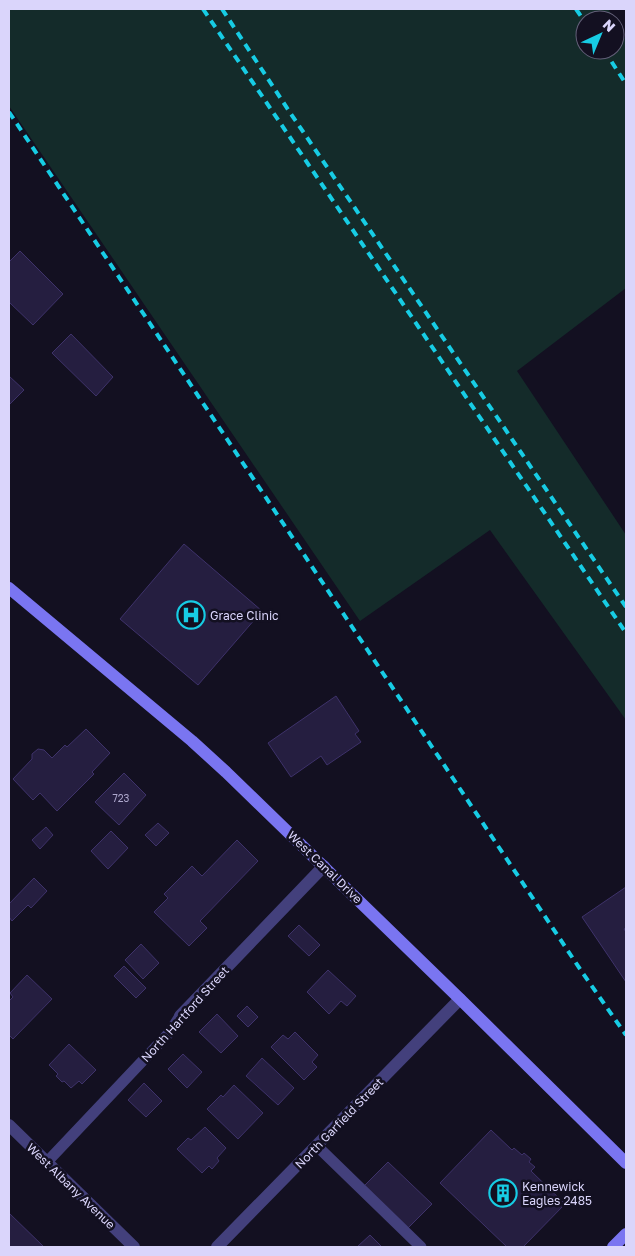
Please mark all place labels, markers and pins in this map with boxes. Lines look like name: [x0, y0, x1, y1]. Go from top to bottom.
hospital icon: Grace Clinic: [176, 600, 206, 630]
place label: Grace Clinic: [210, 608, 279, 623]
building icon: Kennewick Eagles 2485: [488, 1178, 518, 1208]
place label: Kennewick Eagles 2485: [522, 1179, 592, 1208]

